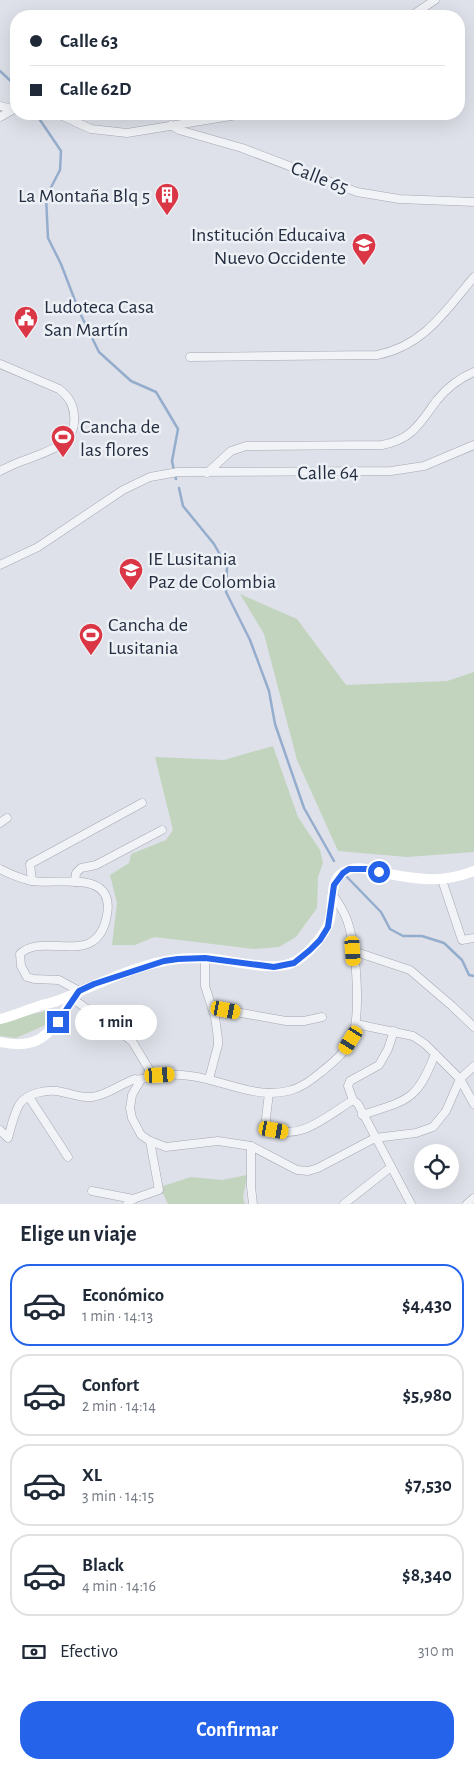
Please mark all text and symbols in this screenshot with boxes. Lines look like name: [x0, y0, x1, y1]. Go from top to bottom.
text: Calle 63: [60, 32, 118, 51]
text: Calle 62D: [60, 80, 131, 99]
street label: Calle 65: [288, 158, 351, 198]
building icon: La Montaña Blq 5: [154, 182, 180, 216]
place label: La Montaña Blq 5: [18, 186, 150, 206]
place label: Institución Educaiva Nuevo Occidente: [191, 225, 346, 268]
school or university icon: Institución Educaiva Nuevo Occidente: [351, 232, 377, 266]
place label: Ludoteca Casa San Martín: [44, 297, 154, 340]
public building icon: Ludoteca Casa San Martín: [13, 305, 39, 339]
place label: Cancha de las flores: [80, 417, 160, 460]
sports icon: Cancha de las flores: [50, 424, 76, 458]
street label: Calle 64: [297, 462, 359, 484]
place label: IE Lusitania Paz de Colombia: [148, 549, 276, 592]
school or university icon: IE Lusitania Paz de Colombia: [118, 557, 144, 591]
place label: Cancha de Lusitania: [108, 615, 188, 658]
sports icon: Cancha de Lusitania: [78, 622, 104, 656]
route start: [368, 861, 390, 883]
car: [344, 936, 361, 966]
car: [209, 1000, 242, 1020]
callout: 1 min: [76, 1004, 158, 1040]
route end: [47, 1011, 69, 1033]
text: 1 min: [99, 1014, 133, 1030]
car: [336, 1023, 365, 1057]
car: [144, 1067, 175, 1083]
car: [257, 1120, 290, 1140]
map controls: [414, 1144, 459, 1189]
button: locate: [414, 1144, 459, 1189]
text: Elige un viaje: [20, 1223, 137, 1245]
icon: car: [22, 1283, 67, 1328]
text: Económico: [82, 1286, 164, 1305]
text: $4,430: [402, 1296, 452, 1315]
text: 1 min · 14:13: [82, 1308, 153, 1324]
icon: car: [22, 1373, 67, 1418]
text: Confort: [82, 1376, 139, 1395]
text: $5,980: [402, 1386, 452, 1405]
text: 2 min · 14:14: [82, 1398, 156, 1414]
icon: car: [22, 1463, 67, 1508]
text: XL: [82, 1466, 102, 1485]
text: $7,530: [405, 1476, 452, 1495]
text: 3 min · 14:15: [82, 1488, 154, 1504]
icon: car: [22, 1553, 67, 1598]
text: Black: [82, 1556, 124, 1575]
text: $8,340: [402, 1566, 452, 1585]
text: 4 min · 14:16: [82, 1578, 156, 1594]
icon: cash: [20, 1638, 48, 1666]
text: Efectivo: [60, 1642, 118, 1661]
text: 310 m: [418, 1643, 454, 1659]
button: Confirmar: [20, 1701, 454, 1759]

